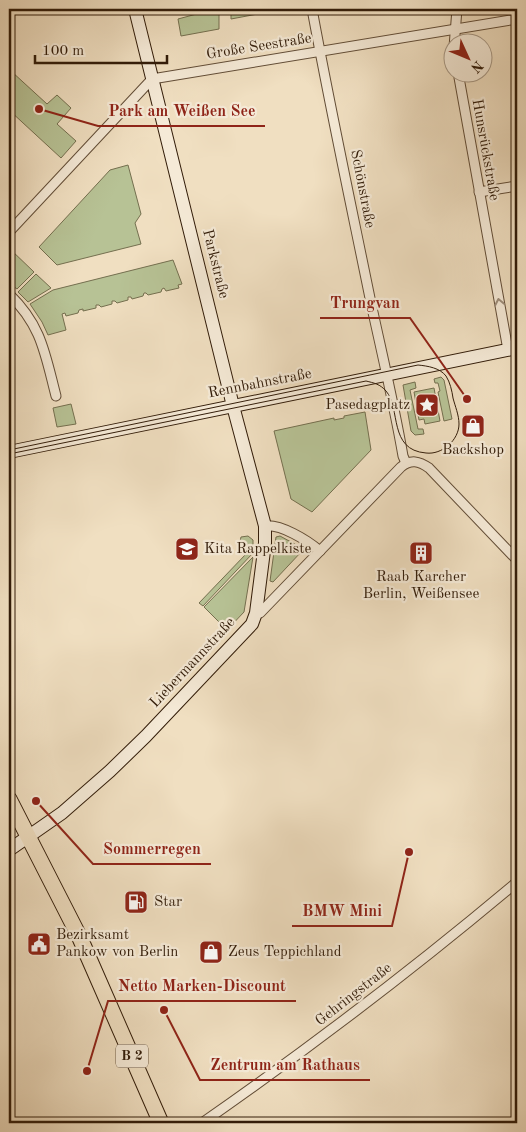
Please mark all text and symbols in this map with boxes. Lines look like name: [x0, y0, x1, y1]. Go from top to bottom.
street label: Große Seestraße: [205, 31, 313, 63]
scale bar: [35, 32, 168, 64]
north arrow: [444, 32, 494, 82]
text: 100 m: [42, 44, 84, 59]
text: N: [468, 58, 485, 75]
callout: Park am Weißen See: [98, 95, 265, 126]
street label: Hunsrückstraße: [469, 98, 501, 202]
text: Park am Weißen See: [108, 104, 256, 120]
street label: Schönstraße: [347, 148, 377, 230]
street label: Parkstraße: [199, 228, 231, 300]
callout: Trungvan: [320, 287, 410, 318]
text: Trungvan: [330, 296, 400, 312]
one-way arrow: [494, 298, 504, 306]
street label: Rennbahnstraße: [207, 367, 313, 401]
place icon: Pasedagplatz: [414, 392, 440, 418]
place label: Pasedagplatz: [325, 398, 410, 413]
shop icon: Backshop: [460, 413, 486, 439]
place label: Backshop: [442, 443, 504, 458]
school or university icon: Kita Rappelkiste: [174, 536, 200, 562]
building icon: Raab Karcher Berlin, Weißensee: [408, 540, 434, 566]
place label: Kita Rappelkiste: [204, 542, 312, 557]
place label: Raab Karcher Berlin, Weißensee: [363, 570, 479, 602]
street label: Liebermannstraße: [147, 615, 239, 711]
callout: Sommerregen: [93, 833, 211, 864]
text: Sommerregen: [103, 842, 201, 858]
fuel station icon: Star: [123, 889, 149, 915]
place label: Star: [154, 895, 182, 910]
callout: BMW Mini: [292, 895, 392, 926]
text: BMW Mini: [302, 904, 382, 920]
place label: Bezirksamt Pankow von Berlin: [56, 928, 178, 960]
public building icon: Bezirksamt Pankow von Berlin: [26, 931, 52, 957]
shop icon: Zeus Teppichland: [198, 939, 224, 965]
place label: Zeus Teppichland: [228, 945, 342, 960]
street label: Gehringstraße: [313, 961, 395, 1029]
callout: Netto Marken-Discount: [108, 970, 296, 1001]
text: Netto Marken-Discount: [118, 979, 286, 995]
road number: B 2: [116, 1044, 148, 1068]
callout: Zentrum am Rathaus: [200, 1049, 370, 1080]
text: Zentrum am Rathaus: [210, 1058, 360, 1074]

